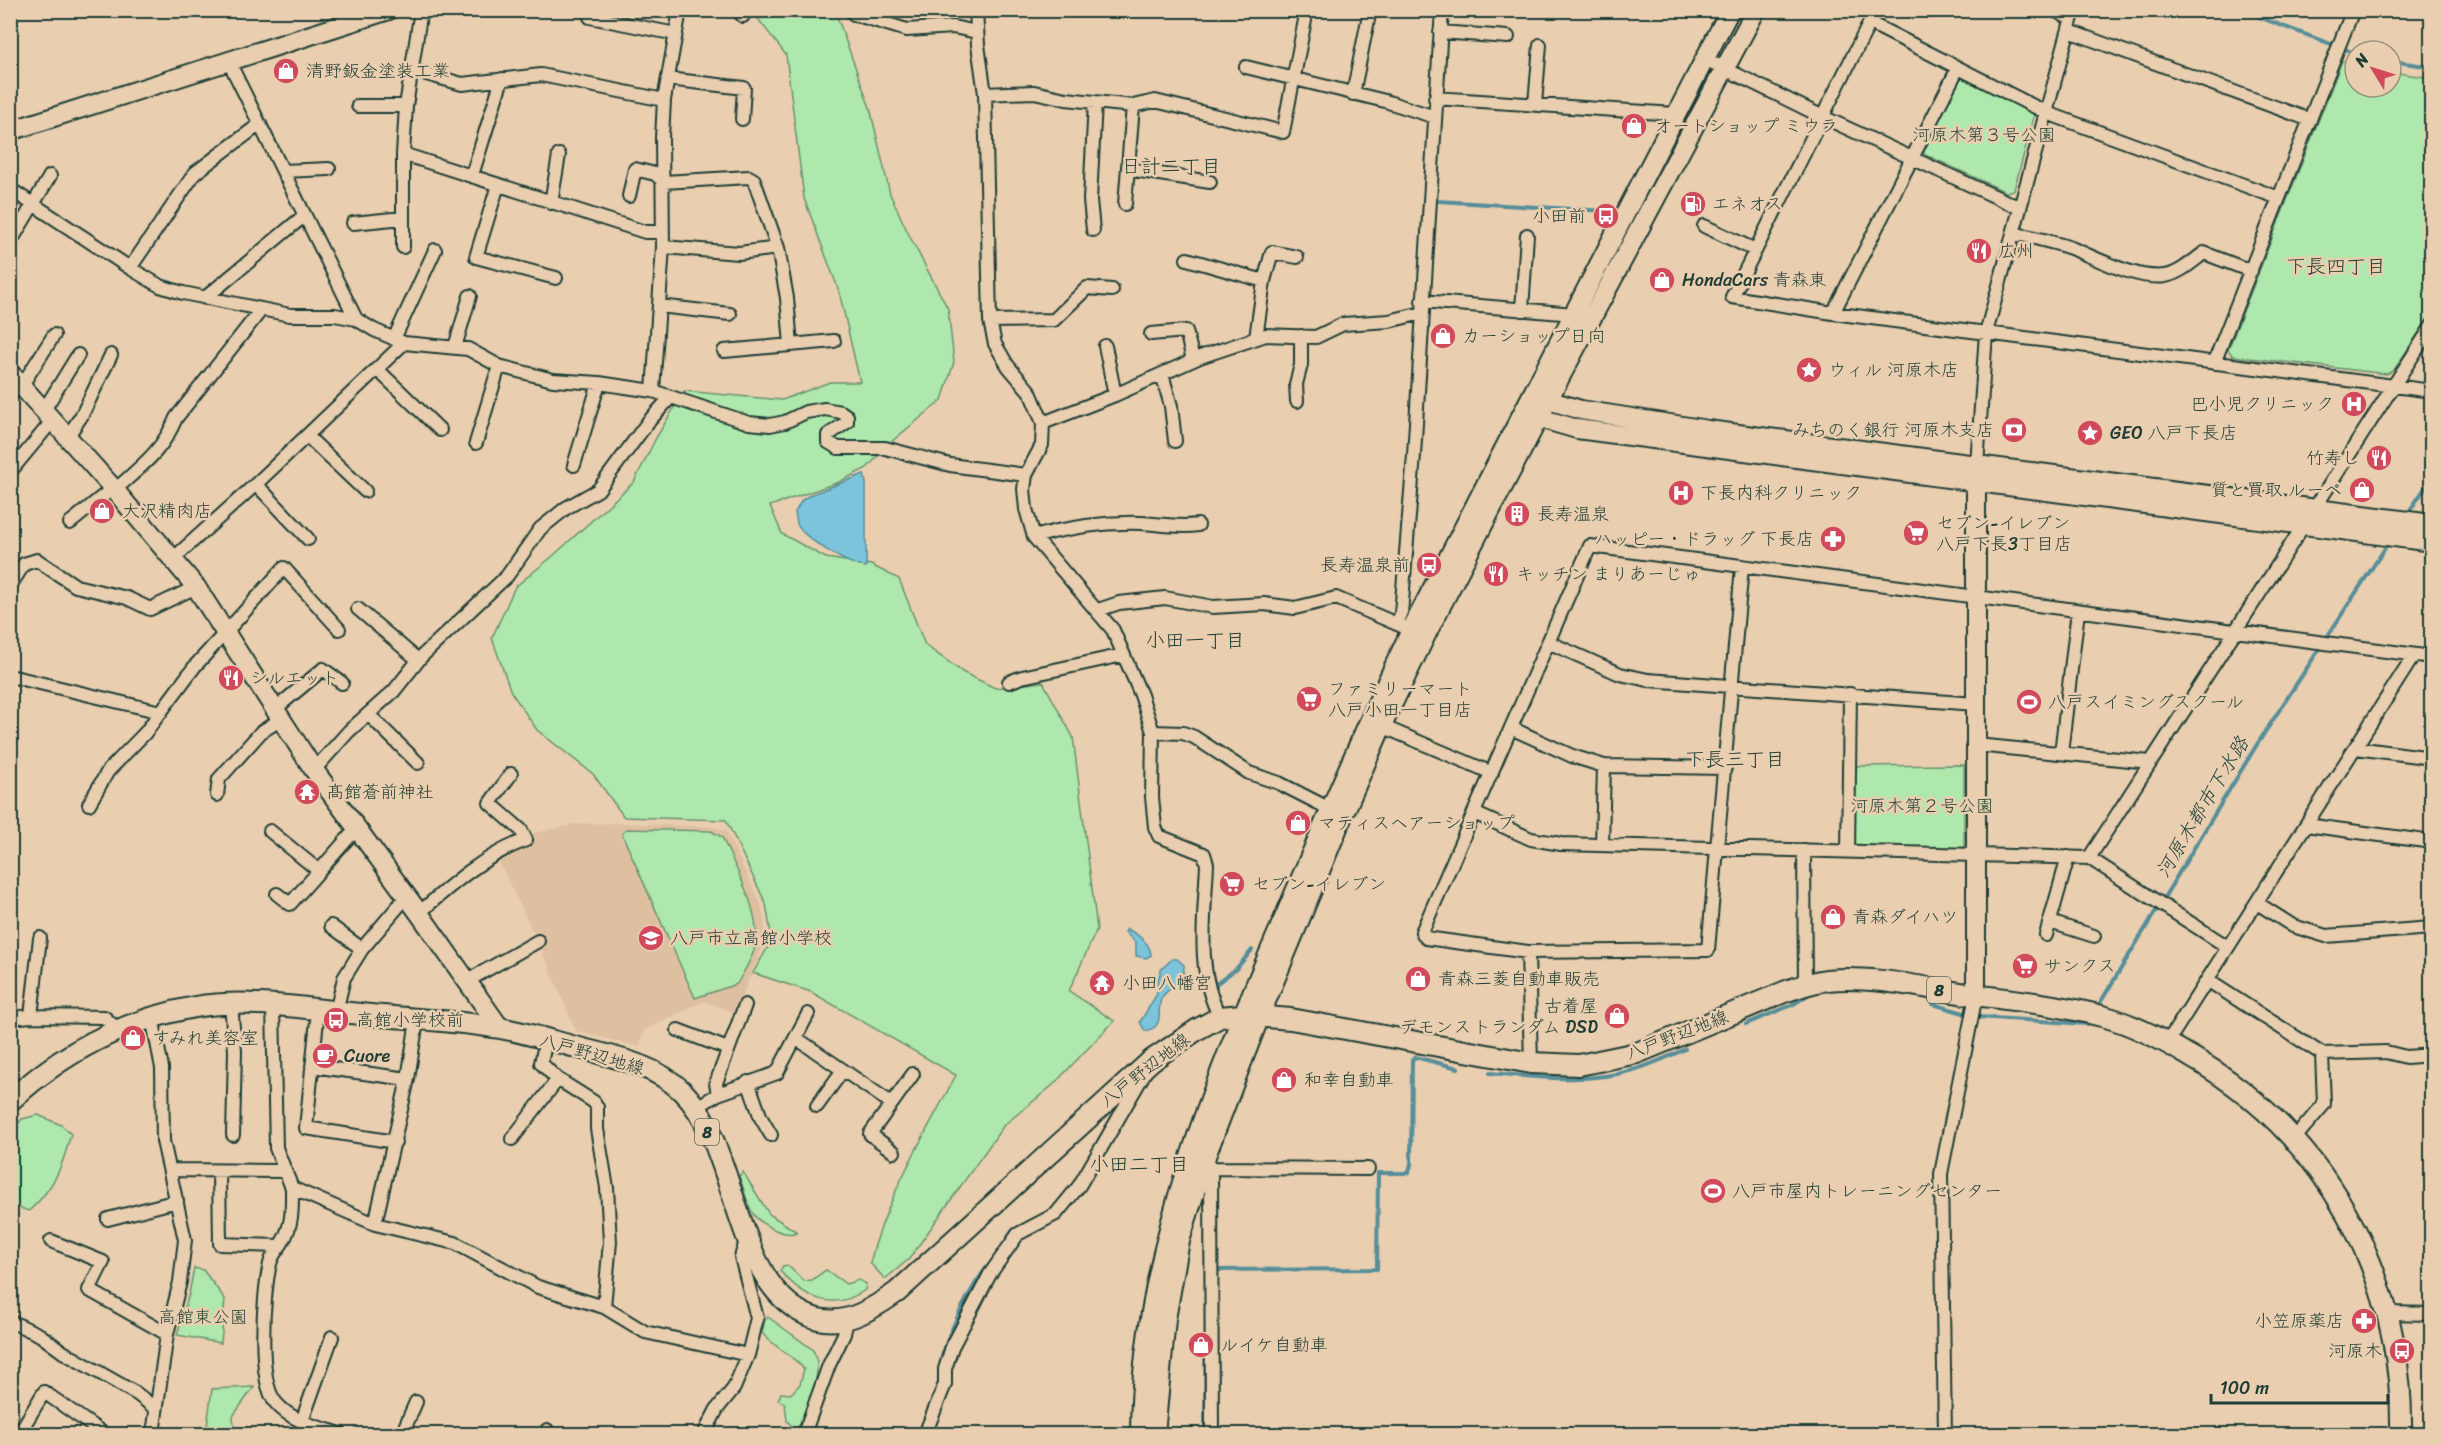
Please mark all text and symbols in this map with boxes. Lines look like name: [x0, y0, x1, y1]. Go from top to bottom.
north arrow: [2343, 39, 2403, 99]
text: N: [2346, 46, 2377, 74]
place label: 清野鈑金塗装工業: [306, 55, 450, 87]
shop icon: 清野鈑金塗装工業: [271, 56, 301, 86]
place label: オートショップ ミウラ: [1654, 110, 1838, 142]
shop icon: オートショップ ミウラ: [1619, 111, 1649, 141]
park label: 河原木第３号公園: [1912, 119, 2056, 151]
district label: 日計二丁目: [1121, 149, 1221, 184]
place label: エネオス: [1712, 188, 1783, 220]
fuel station icon: エネオス: [1678, 189, 1708, 219]
place label: 小田前: [1532, 200, 1586, 232]
bus stop icon: 小田前: [1591, 201, 1621, 231]
place label: 広州: [1998, 235, 2034, 267]
restaurant icon: 広州: [1964, 236, 1994, 266]
district label: 下長四丁目: [2286, 249, 2386, 284]
place label: HondaCars 青森東: [1682, 264, 1827, 296]
shop icon: HondaCars 青森東: [1647, 265, 1677, 295]
place label: カーショップ日向: [1462, 320, 1606, 352]
shop icon: カーショップ日向: [1428, 321, 1458, 351]
place label: ウィル 河原木店: [1828, 354, 1959, 386]
place icon: ウィル 河原木店: [1794, 355, 1824, 385]
place label: 巴小児クリニック: [2190, 388, 2334, 420]
hospital icon: 巴小児クリニック: [2339, 389, 2369, 419]
place label: みちのく銀行 河原木支店: [1792, 414, 1994, 446]
bank icon: みちのく銀行 河原木支店: [1999, 415, 2029, 445]
place label: GEO 八戸下長店: [2110, 417, 2238, 449]
place icon: GEO 八戸下長店: [2075, 418, 2105, 448]
place label: 竹寿し: [2306, 442, 2360, 474]
restaurant icon: 竹寿し: [2364, 443, 2394, 473]
place label: 質と買取 ルーペ: [2211, 474, 2342, 506]
shop icon: 質と買取 ルーペ: [2347, 475, 2377, 505]
place label: 下長内科クリニック: [1700, 477, 1862, 509]
hospital icon: 下長内科クリニック: [1666, 478, 1696, 508]
place label: 大沢精肉店: [122, 495, 212, 527]
shop icon: 大沢精肉店: [87, 496, 117, 526]
place label: 長寿温泉: [1537, 498, 1609, 530]
building icon: 長寿温泉: [1502, 499, 1532, 529]
place label: セブン-イレブン 八戸下長3丁目店: [1936, 507, 2072, 560]
supermarket icon: セブン-イレブン 八戸下長3丁目店: [1901, 518, 1931, 548]
place label: ハッピー・ドラッグ 下長店: [1594, 523, 1814, 555]
pharmacy icon: ハッピー・ドラッグ 下長店: [1818, 524, 1848, 554]
place label: 長寿温泉前: [1320, 549, 1410, 581]
bus stop icon: 長寿温泉前: [1414, 550, 1444, 580]
place label: キッチン まりあーじゅ: [1516, 558, 1701, 590]
restaurant icon: キッチン まりあーじゅ: [1481, 559, 1511, 589]
district label: 小田一丁目: [1145, 623, 1245, 658]
place label: シルエット: [250, 662, 339, 694]
restaurant icon: シルエット: [216, 663, 246, 693]
place label: ファミリーマート 八戸小田一丁目店: [1328, 673, 1472, 726]
supermarket icon: ファミリーマート 八戸小田一丁目店: [1294, 684, 1324, 714]
place label: 八戸スイミングスクール: [2048, 686, 2244, 718]
sports icon: 八戸スイミングスクール: [2014, 687, 2044, 717]
water label: 河原木都市下水路: [2146, 729, 2259, 885]
district label: 下長三丁目: [1685, 742, 1785, 777]
place label: 髙館蒼前神社: [326, 776, 434, 808]
temple icon: 髙館蒼前神社: [292, 777, 322, 807]
park label: 河原木第２号公園: [1850, 790, 1994, 822]
place label: マティスヘアーショップ: [1318, 807, 1515, 839]
shop icon: マティスヘアーショップ: [1283, 808, 1313, 838]
place label: セブン-イレブン: [1252, 868, 1386, 900]
supermarket icon: セブン-イレブン: [1217, 869, 1247, 899]
place label: 青森ダイハツ: [1852, 901, 1958, 933]
shop icon: 青森ダイハツ: [1818, 902, 1848, 932]
place label: 八戸市立高館小学校: [670, 922, 832, 954]
school or university icon: 八戸市立高館小学校: [636, 923, 666, 953]
place label: サンクス: [2044, 950, 2116, 982]
supermarket icon: サンクス: [2010, 951, 2040, 981]
place label: 青森三菱自動車販売: [1438, 963, 1600, 995]
shop icon: 青森三菱自動車販売: [1403, 964, 1433, 994]
place label: 小田八幡宮: [1122, 967, 1212, 999]
temple icon: 小田八幡宮: [1087, 968, 1117, 998]
road number: 8: [1927, 977, 1951, 1003]
place label: 古着屋 デモンストランダム DSD: [1399, 990, 1598, 1043]
shop icon: 古着屋 デモンストランダム DSD: [1602, 1001, 1632, 1031]
street label: 八戸野辺地線: [1621, 1001, 1733, 1069]
place label: 高館小学校前: [356, 1004, 464, 1036]
bus stop icon: 高館小学校前: [321, 1005, 351, 1035]
place label: すみれ美容室: [152, 1022, 259, 1054]
shop icon: すみれ美容室: [118, 1023, 148, 1053]
street label: 八戸野辺地線: [536, 1024, 648, 1084]
street label: 八戸野辺地線: [1093, 1024, 1197, 1116]
place label: Cuore: [344, 1040, 390, 1072]
cafe icon: Cuore: [310, 1041, 340, 1071]
place label: 和幸自動車: [1304, 1064, 1394, 1096]
shop icon: 和幸自動車: [1269, 1065, 1299, 1095]
road number: 8: [695, 1119, 719, 1145]
district label: 小田二丁目: [1089, 1147, 1189, 1182]
place label: 八戸市屋内トレーニングセンター: [1732, 1175, 2002, 1207]
sports icon: 八戸市屋内トレーニングセンター: [1698, 1176, 1728, 1206]
park label: 高館東公園: [158, 1301, 248, 1333]
place label: 小笠原薬店: [2254, 1305, 2344, 1337]
pharmacy icon: 小笠原薬店: [2349, 1306, 2379, 1336]
place label: ルイケ自動車: [1220, 1329, 1328, 1361]
shop icon: ルイケ自動車: [1186, 1330, 1216, 1360]
place label: 河原木: [2328, 1335, 2382, 1367]
bus stop icon: 河原木: [2387, 1336, 2417, 1366]
scale bar: [2211, 1367, 2388, 1405]
text: 100 m: [2220, 1372, 2269, 1404]

